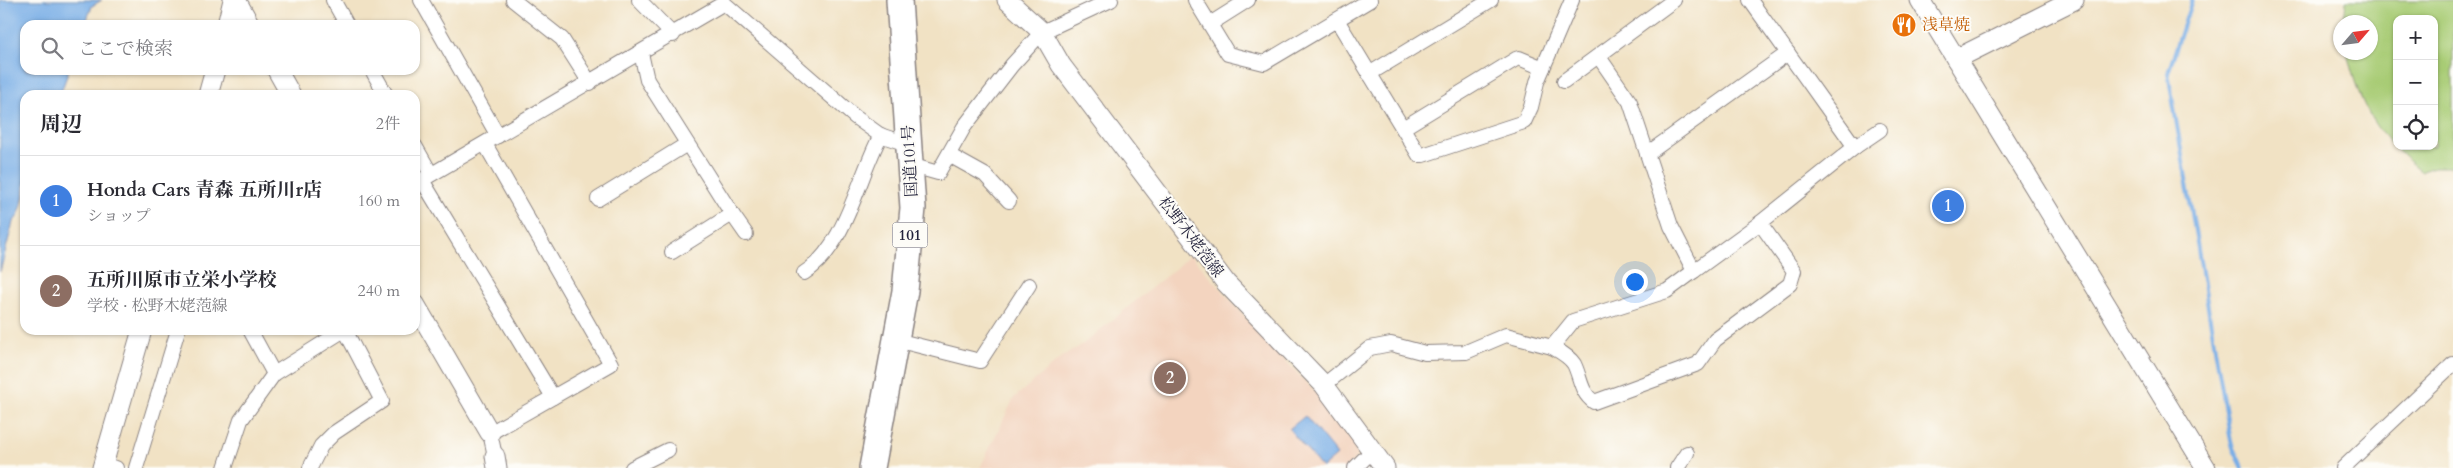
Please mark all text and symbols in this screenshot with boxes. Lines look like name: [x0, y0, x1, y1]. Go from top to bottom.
restaurant icon: 浅草焼: [1891, 12, 1917, 38]
place label: 浅草焼: [1922, 14, 1970, 36]
north arrow: [2333, 15, 2378, 60]
map controls: [2393, 15, 2438, 150]
button: +: [2393, 15, 2438, 60]
search box: [20, 20, 420, 75]
icon: search: [38, 34, 66, 62]
text: ここで検索: [78, 36, 173, 62]
button: −: [2393, 60, 2438, 105]
button: locate: [2393, 105, 2438, 150]
text: 周辺: [40, 110, 82, 139]
text: 2件: [376, 113, 400, 135]
street label: 国道101号: [897, 124, 923, 198]
text: Honda Cars 青森 五所川r店: [87, 177, 322, 203]
pin: 1: [1932, 187, 1964, 225]
text: 1: [52, 190, 60, 212]
text: 160 m: [358, 190, 400, 212]
street label: 松野木姥萢線: [1153, 192, 1229, 282]
text: ショップ: [87, 205, 151, 227]
road number: 101: [892, 222, 928, 248]
text: 五所川原市立栄小学校: [87, 267, 277, 293]
your location: [1622, 269, 1648, 295]
text: 2: [52, 280, 60, 302]
text: 240 m: [358, 280, 400, 302]
text: 学校 · 松野木姥萢線: [87, 295, 228, 317]
pin: 2: [1154, 359, 1186, 397]

